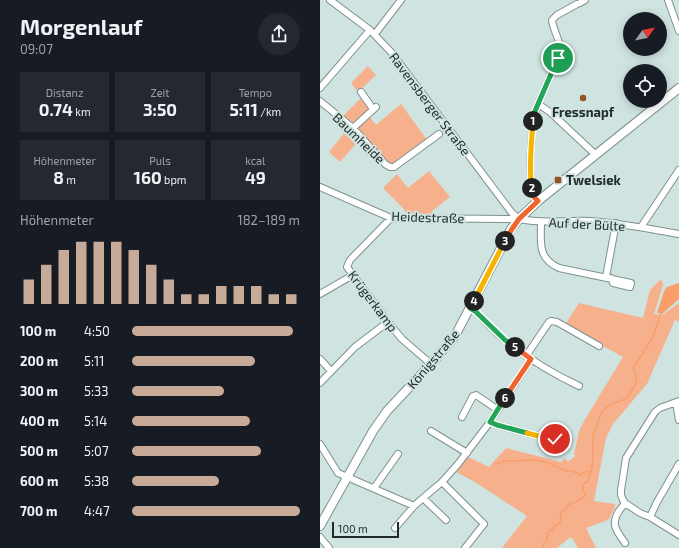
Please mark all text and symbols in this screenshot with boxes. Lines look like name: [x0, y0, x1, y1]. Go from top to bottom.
north arrow: [623, 12, 667, 56]
map controls: [623, 12, 667, 108]
text: Morgenlauf: [20, 13, 142, 39]
button: share: [258, 13, 300, 55]
text: 09:07: [20, 41, 53, 57]
pin: [541, 41, 575, 75]
icon: arrive: [547, 47, 569, 69]
street label: Ravensberger Straße: [386, 49, 474, 159]
button: locate: [623, 64, 667, 108]
text: Distanz: [46, 86, 84, 99]
text: Zeit: [150, 86, 170, 99]
text: Tempo: [239, 86, 272, 99]
marker: Fressnapf: [578, 93, 588, 103]
text: 0.74: [39, 99, 73, 119]
text: 3:50: [143, 99, 177, 119]
text: 5:11: [229, 99, 258, 119]
place label: Fressnapf: [552, 104, 615, 120]
text: km: [73, 105, 91, 118]
text: /km: [258, 105, 281, 118]
street label: Baumheide: [330, 109, 388, 167]
pin: 1: [523, 111, 543, 131]
text: 1: [531, 114, 535, 127]
text: Höhenmeter: [33, 154, 96, 167]
text: Puls: [149, 154, 171, 167]
text: kcal: [245, 154, 265, 167]
text: 8: [53, 167, 64, 187]
text: 160: [134, 167, 162, 187]
text: 49: [245, 167, 266, 187]
place label: Twelsiek: [566, 172, 621, 188]
text: m: [64, 173, 76, 186]
text: bpm: [162, 173, 186, 186]
marker: Twelsiek: [553, 175, 563, 185]
pin: 2: [522, 178, 542, 198]
text: 2: [529, 181, 535, 194]
street label: Heidestraße: [391, 208, 465, 226]
text: Höhenmeter: [20, 212, 94, 228]
text: 182–189 m: [238, 212, 300, 228]
street label: Auf der Bülte: [548, 214, 626, 234]
pin: 3: [495, 231, 515, 251]
text: 3: [502, 234, 508, 247]
street label: Krügerkamp: [345, 267, 401, 335]
pin: 4: [464, 291, 484, 311]
text: 4: [470, 294, 478, 307]
text: 100 m: [20, 323, 56, 339]
text: 4:50: [84, 323, 110, 339]
street label: Königstraße: [404, 326, 462, 392]
pin: 5: [505, 337, 525, 357]
text: 5: [512, 340, 518, 353]
text: 200 m: [20, 353, 58, 369]
text: 5:11: [84, 353, 104, 369]
text: 300 m: [20, 383, 58, 399]
text: 5:33: [84, 383, 109, 399]
pin: 6: [495, 388, 515, 408]
text: 6: [502, 391, 508, 404]
text: 400 m: [20, 413, 59, 429]
text: 5:14: [84, 413, 107, 429]
pin: [538, 422, 572, 456]
icon: check: [544, 428, 566, 450]
text: 500 m: [20, 443, 58, 459]
text: 5:07: [84, 443, 109, 459]
text: 600 m: [20, 473, 58, 489]
text: 5:38: [84, 473, 109, 489]
text: 700 m: [20, 503, 58, 519]
text: 4:47: [84, 503, 110, 519]
scale bar: [332, 520, 399, 539]
text: 100 m: [338, 522, 368, 535]

